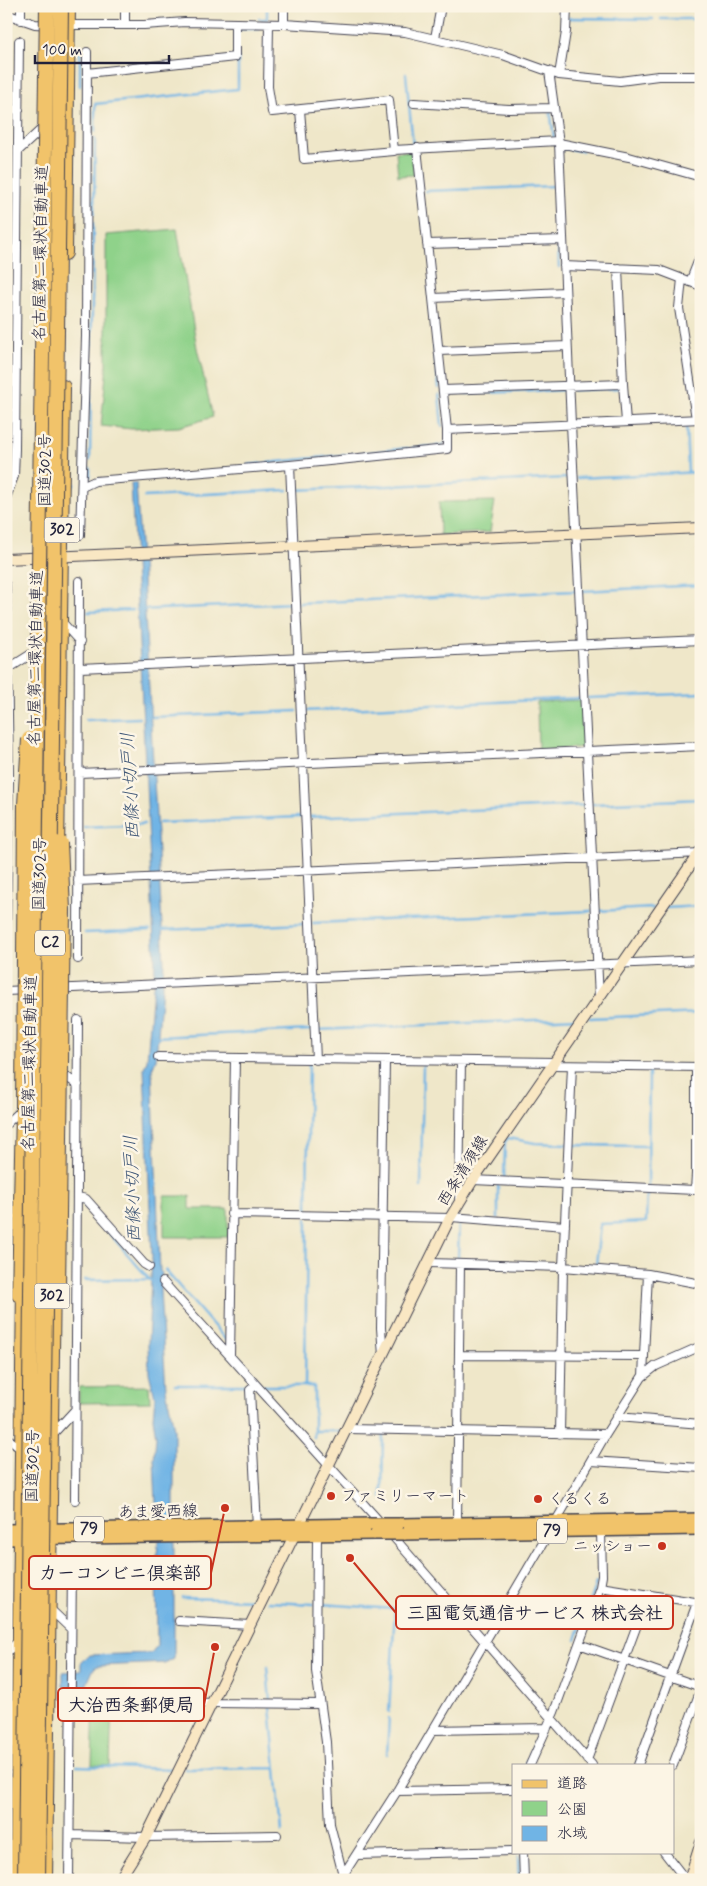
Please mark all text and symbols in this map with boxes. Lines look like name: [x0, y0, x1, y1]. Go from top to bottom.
scale bar: [35, 32, 169, 64]
text: 100 m: [42, 41, 82, 61]
street label: 名古屋第二環状自動車道: [29, 165, 53, 341]
street label: 国道302号: [35, 433, 56, 507]
road number: 302: [44, 518, 80, 542]
street label: 名古屋第二環状自動車道: [24, 570, 48, 746]
water label: 西條小切戸川: [116, 731, 146, 841]
street label: 国道302号: [29, 837, 51, 911]
road number: C2: [35, 930, 65, 956]
street label: 名古屋第二環状自動車道: [18, 975, 42, 1151]
street label: 西条清須線: [433, 1132, 493, 1210]
water label: 西條小切戸川: [119, 1135, 147, 1243]
road number: 302: [34, 1284, 70, 1308]
street label: 国道302号: [22, 1429, 44, 1503]
place label: ファミリーマート: [341, 1486, 469, 1507]
place label: くるくる: [548, 1489, 612, 1510]
marker: ファミリーマート: [325, 1490, 337, 1502]
marker: くるくる: [532, 1493, 544, 1505]
street label: あま愛西線: [118, 1501, 198, 1523]
road number: 79: [74, 1516, 104, 1542]
road number: 79: [537, 1518, 567, 1544]
place label: ニッショー: [573, 1536, 652, 1557]
marker: ニッショー: [656, 1540, 668, 1552]
callout: カーコンビニ倶楽部: [29, 1556, 211, 1589]
text: カーコンビニ倶楽部: [39, 1562, 201, 1586]
callout: 三国電気通信サービス 株式会社: [396, 1596, 673, 1629]
text: 三国電気通信サービス 株式会社: [407, 1602, 663, 1626]
callout: 大治西条郵便局: [58, 1688, 204, 1721]
text: 大治西条郵便局: [68, 1694, 194, 1718]
legend: [512, 1764, 674, 1854]
text: 道路: [557, 1774, 587, 1794]
text: 公園: [557, 1800, 587, 1820]
text: 水域: [557, 1824, 587, 1844]

